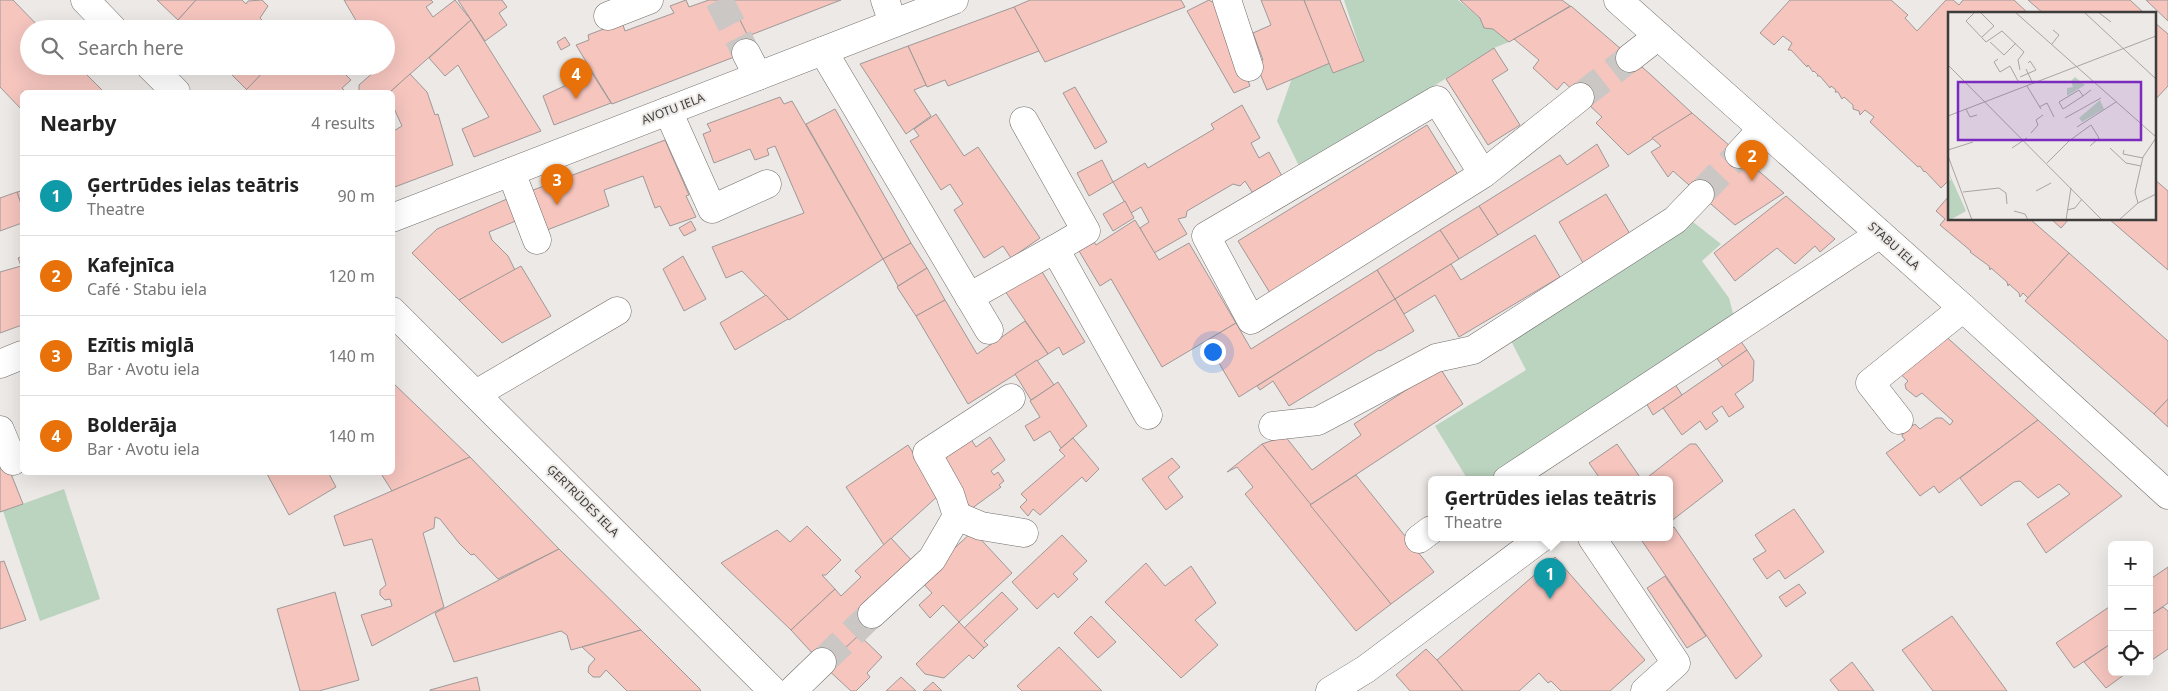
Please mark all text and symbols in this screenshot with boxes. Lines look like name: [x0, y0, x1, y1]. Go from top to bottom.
inset map: [1948, 12, 2156, 220]
search box: [20, 20, 395, 75]
icon: search: [38, 34, 66, 62]
text: Search here: [78, 35, 184, 61]
pin: 4: [560, 58, 592, 99]
street label: AVOTU IELA: [639, 89, 707, 128]
text: Nearby: [40, 109, 116, 137]
text: 4 results: [311, 112, 375, 134]
pin: 2: [1736, 140, 1768, 181]
pin: 3: [541, 164, 573, 205]
text: Ģertrūdes ielas teātris: [87, 172, 299, 198]
text: 1: [51, 185, 61, 207]
text: 90 m: [338, 185, 375, 207]
text: Theatre: [87, 198, 145, 220]
street label: STABU IELA: [1865, 218, 1924, 274]
text: Kafejnīca: [87, 252, 175, 278]
text: 2: [51, 265, 61, 287]
text: 120 m: [328, 265, 375, 287]
text: Café · Stabu iela: [87, 278, 207, 300]
text: Ezītis miglā: [87, 332, 194, 358]
your location: [1200, 339, 1226, 365]
text: 3: [51, 345, 61, 367]
text: 140 m: [328, 345, 375, 367]
text: Bar · Avotu iela: [87, 358, 200, 380]
text: Bolderāja: [87, 412, 177, 438]
text: 4: [51, 425, 61, 447]
text: 140 m: [328, 425, 375, 447]
text: Bar · Avotu iela: [87, 438, 200, 460]
street label: ĢERTRŪDES IELA: [544, 461, 623, 541]
popup: [1428, 476, 1673, 541]
text: Ģertrūdes ielas teātris: [1445, 485, 1656, 511]
text: Theatre: [1445, 511, 1502, 533]
map controls: [2108, 541, 2153, 676]
button: +: [2108, 541, 2153, 586]
pin: 1: [1534, 558, 1566, 599]
button: −: [2108, 586, 2153, 631]
button: locate: [2108, 631, 2153, 676]

